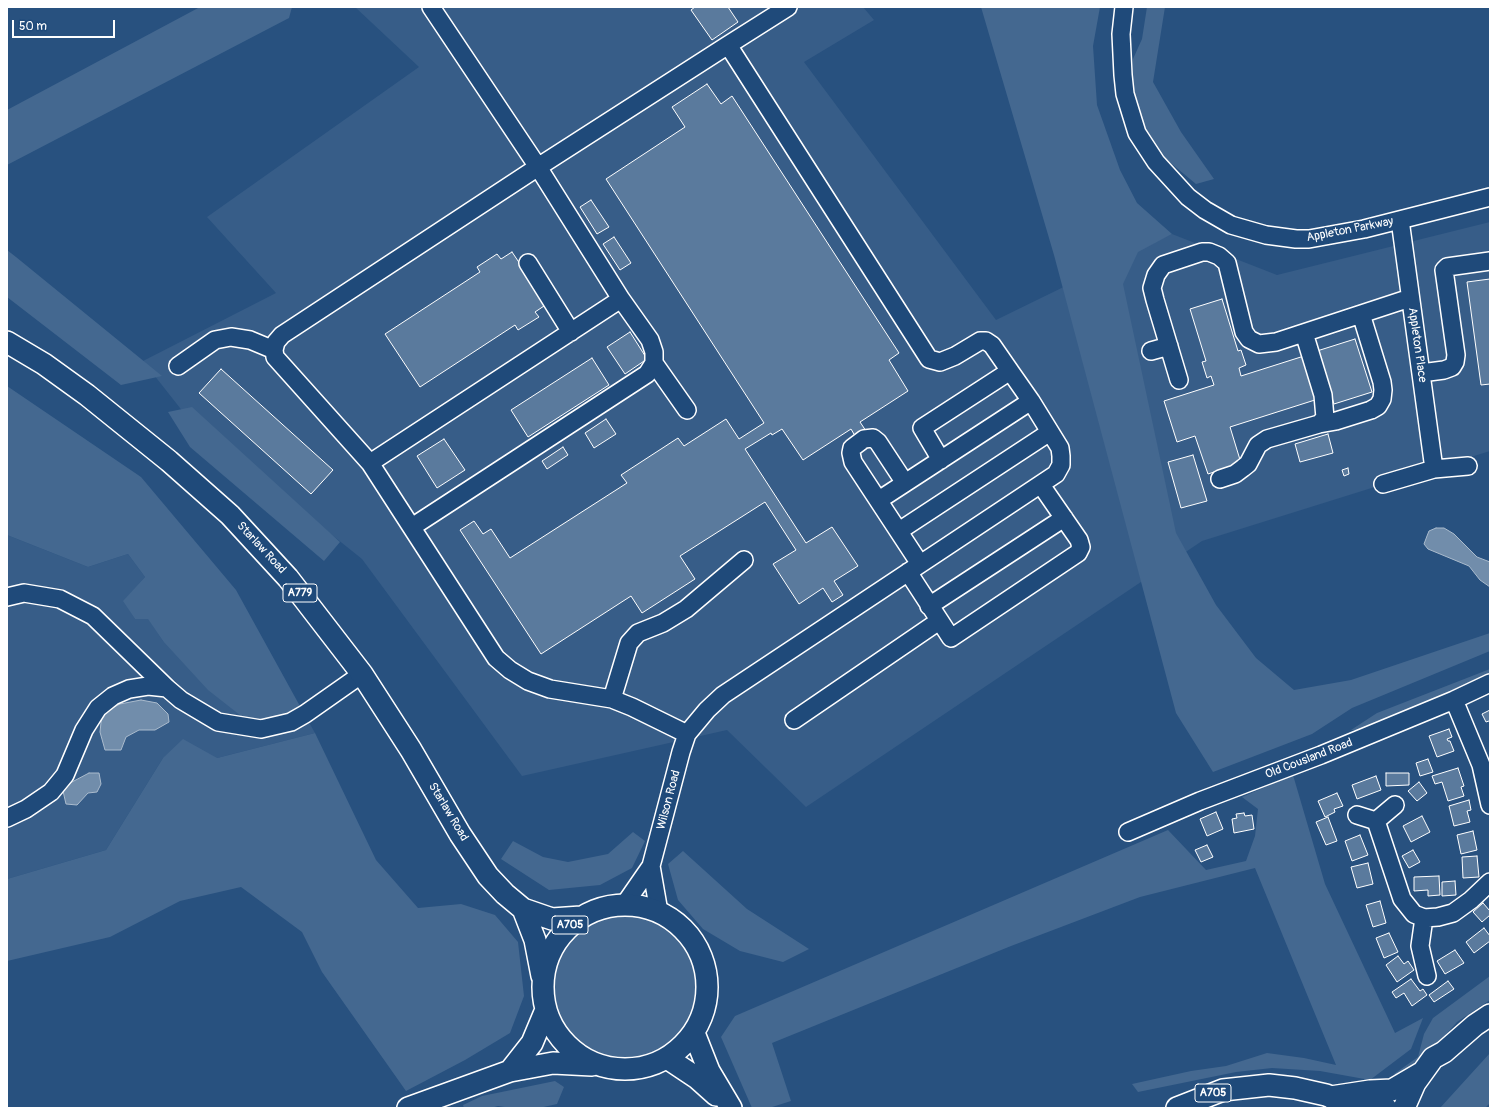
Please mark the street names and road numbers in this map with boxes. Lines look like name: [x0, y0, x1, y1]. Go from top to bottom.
street label: Appleton Parkway: [1305, 215, 1395, 245]
street label: Appleton Place: [1405, 307, 1429, 383]
street label: Starlaw Road: [233, 519, 289, 577]
road number: A779: [283, 584, 317, 602]
street label: Old Cousland Road: [1263, 736, 1355, 782]
street label: Wilson Road: [654, 769, 684, 831]
street label: Starlaw Road: [425, 780, 471, 844]
road number: A705: [552, 916, 588, 934]
road number: A705: [1195, 1084, 1231, 1102]

